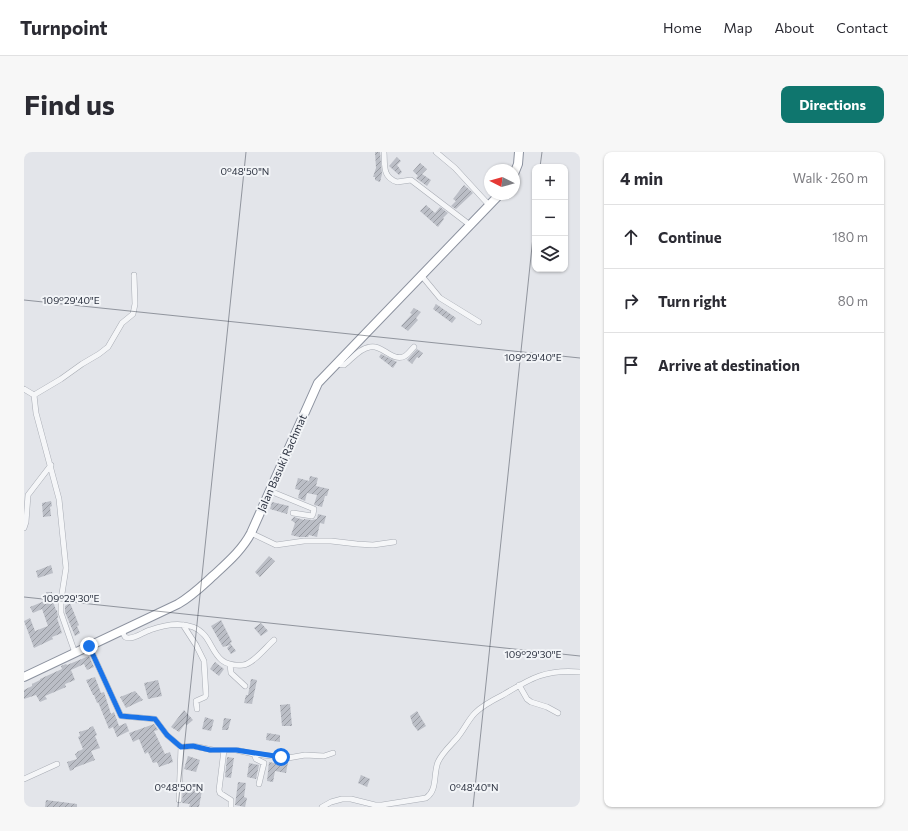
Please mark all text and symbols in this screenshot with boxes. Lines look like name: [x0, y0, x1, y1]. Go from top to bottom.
text: Turnpoint: [20, 16, 108, 39]
text: Home: [663, 19, 702, 36]
text: Map: [724, 19, 752, 36]
text: About: [774, 19, 814, 36]
text: Contact: [836, 19, 888, 36]
button: Directions: [781, 86, 884, 123]
text: Find us: [24, 87, 115, 121]
north arrow: [484, 164, 520, 200]
map controls: [532, 164, 568, 272]
button: +: [532, 164, 568, 200]
text: 0°48'50"N: [221, 165, 269, 177]
text: 4 min: [620, 168, 663, 189]
text: Walk · 260 m: [793, 170, 868, 186]
button: −: [532, 200, 568, 236]
icon: ahead: [620, 226, 642, 248]
text: Continue: [658, 228, 722, 246]
text: 180 m: [832, 229, 868, 245]
button: layers: [532, 236, 568, 272]
icon: right: [620, 290, 642, 312]
text: Turn right: [658, 292, 727, 310]
text: 80 m: [838, 293, 868, 309]
text: 109°29'40"E: [42, 294, 100, 306]
text: 109°29'40"E: [504, 351, 562, 363]
icon: arrive: [620, 354, 642, 376]
text: Arrive at destination: [658, 356, 800, 374]
street label: Jalan Basuki Rachmat: [254, 412, 310, 514]
text: 109°29'30"E: [42, 592, 100, 604]
route end: [80, 637, 98, 655]
text: 109°29'30"E: [504, 648, 562, 660]
route start: [272, 748, 290, 766]
text: 0°48'50"N: [155, 781, 203, 793]
text: 0°48'40"N: [449, 781, 499, 793]

